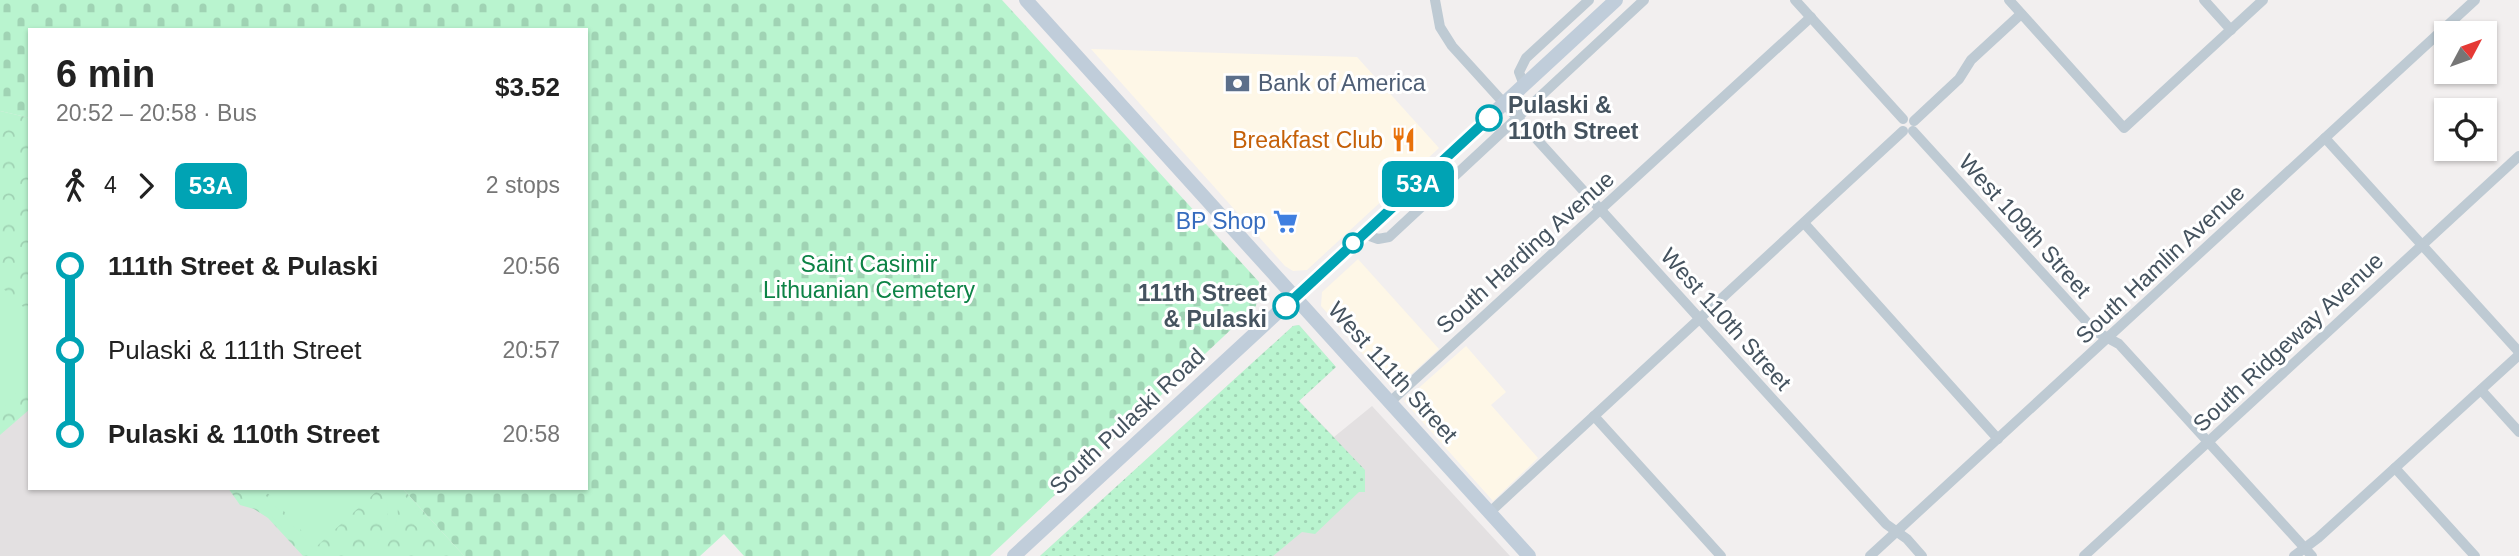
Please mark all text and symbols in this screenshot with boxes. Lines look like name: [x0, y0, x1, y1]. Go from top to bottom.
north arrow: [2434, 21, 2497, 84]
map controls: [2434, 21, 2497, 161]
text: 6 min: [56, 53, 155, 95]
bank icon: Bank of America: [1224, 69, 1252, 97]
place label: Bank of America: [1258, 70, 1426, 96]
text: $3.52: [495, 72, 560, 102]
place label: Pulaski & 110th Street: [1508, 92, 1639, 144]
button: locate: [2434, 98, 2497, 161]
text: 20:52 – 20:58 · Bus: [56, 100, 257, 126]
marker: Pulaski & 110th Street: [1476, 105, 1502, 131]
restaurant icon: Breakfast Club: [1389, 126, 1417, 154]
place label: Breakfast Club: [1232, 127, 1383, 153]
street label: West 109th Street: [1954, 149, 2097, 303]
line badge: 53A: [1378, 161, 1458, 207]
street label: South Harding Avenue: [1431, 165, 1619, 339]
icon: walk: [56, 167, 94, 205]
icon: forward: [127, 167, 165, 205]
text: 53A: [1396, 170, 1440, 197]
text: 4: [104, 172, 117, 198]
text: 53A: [189, 172, 233, 199]
text: 2 stops: [486, 172, 560, 198]
street label: South Hamlin Avenue: [2070, 179, 2250, 349]
supermarket icon: BP Shop: [1272, 207, 1300, 235]
place label: BP Shop: [1176, 208, 1266, 234]
unlabelled marker: [1343, 233, 1363, 253]
street label: West 110th Street: [1655, 243, 1797, 396]
street label: South Ridgeway Avenue: [2188, 247, 2388, 437]
text: 111th Street & Pulaski: [108, 251, 378, 281]
park label: Saint Casimir Lithuanian Cemetery: [763, 251, 976, 303]
text: 20:56: [502, 253, 560, 279]
place label: 111th Street & Pulaski: [1138, 280, 1267, 332]
marker: 111th Street & Pulaski: [1273, 293, 1299, 319]
street label: West 111th Street: [1323, 296, 1463, 448]
text: Pulaski & 111th Street: [108, 335, 361, 365]
text: 20:57: [502, 337, 560, 363]
street label: South Pulaski Road: [1044, 343, 1210, 499]
text: Pulaski & 110th Street: [108, 419, 380, 449]
text: 20:58: [502, 421, 560, 447]

